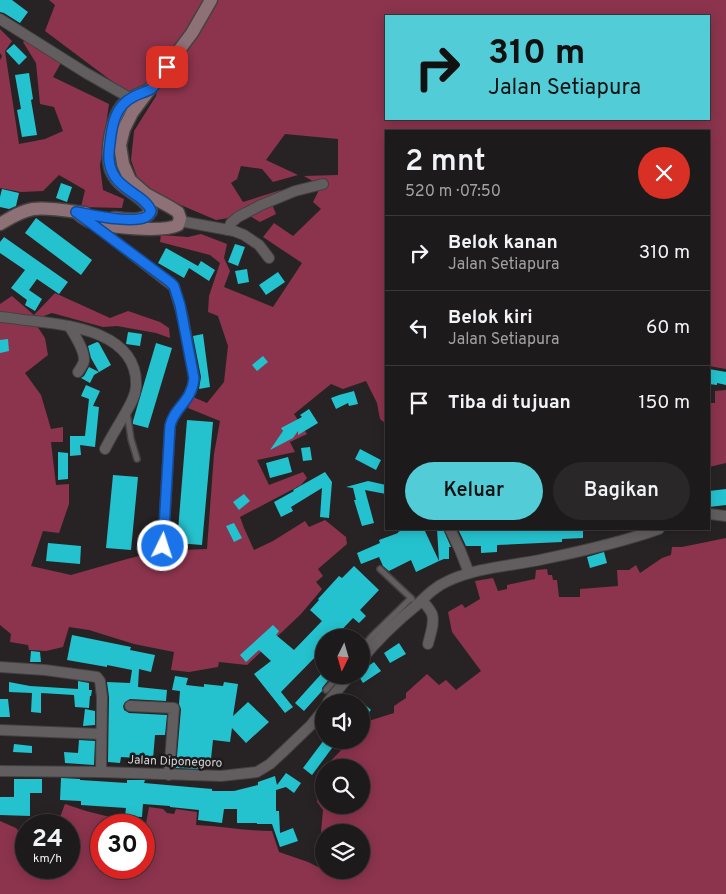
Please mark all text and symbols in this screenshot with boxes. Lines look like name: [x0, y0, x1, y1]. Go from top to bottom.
text: 310 m: [488, 32, 585, 76]
icon: right: [405, 35, 470, 100]
pin: [146, 46, 188, 88]
icon: arrive: [153, 53, 181, 81]
text: Jalan Setiapura: [488, 75, 641, 102]
text: 2 mnt: [405, 144, 486, 181]
button: close: [638, 147, 690, 199]
text: 520 m · 07:50: [405, 182, 501, 202]
text: Belok kanan: [448, 231, 558, 255]
icon: right: [405, 239, 433, 267]
text: 310 m: [639, 241, 690, 265]
text: Jalan Setiapura: [448, 255, 559, 275]
text: Belok kiri: [448, 306, 533, 330]
icon: left: [405, 314, 433, 342]
text: 60 m: [646, 316, 690, 340]
text: Jalan Setiapura: [448, 330, 559, 350]
icon: arrive: [405, 389, 433, 417]
text: Tiba di tujuan: [448, 391, 571, 415]
text: 150 m: [638, 391, 690, 415]
button: Keluar: [405, 462, 543, 520]
button: Bagikan: [553, 462, 690, 520]
position arrow: [136, 519, 188, 571]
north arrow: [315, 629, 370, 684]
map controls: [315, 629, 370, 879]
button: sound: [315, 694, 370, 749]
street label: Jalan Diponegoro: [127, 752, 223, 772]
button: search: [315, 759, 370, 814]
speed limit sign: 30: [90, 814, 155, 879]
text: 24: [32, 824, 63, 856]
button: layers: [315, 824, 370, 879]
text: km/h: [33, 851, 62, 867]

